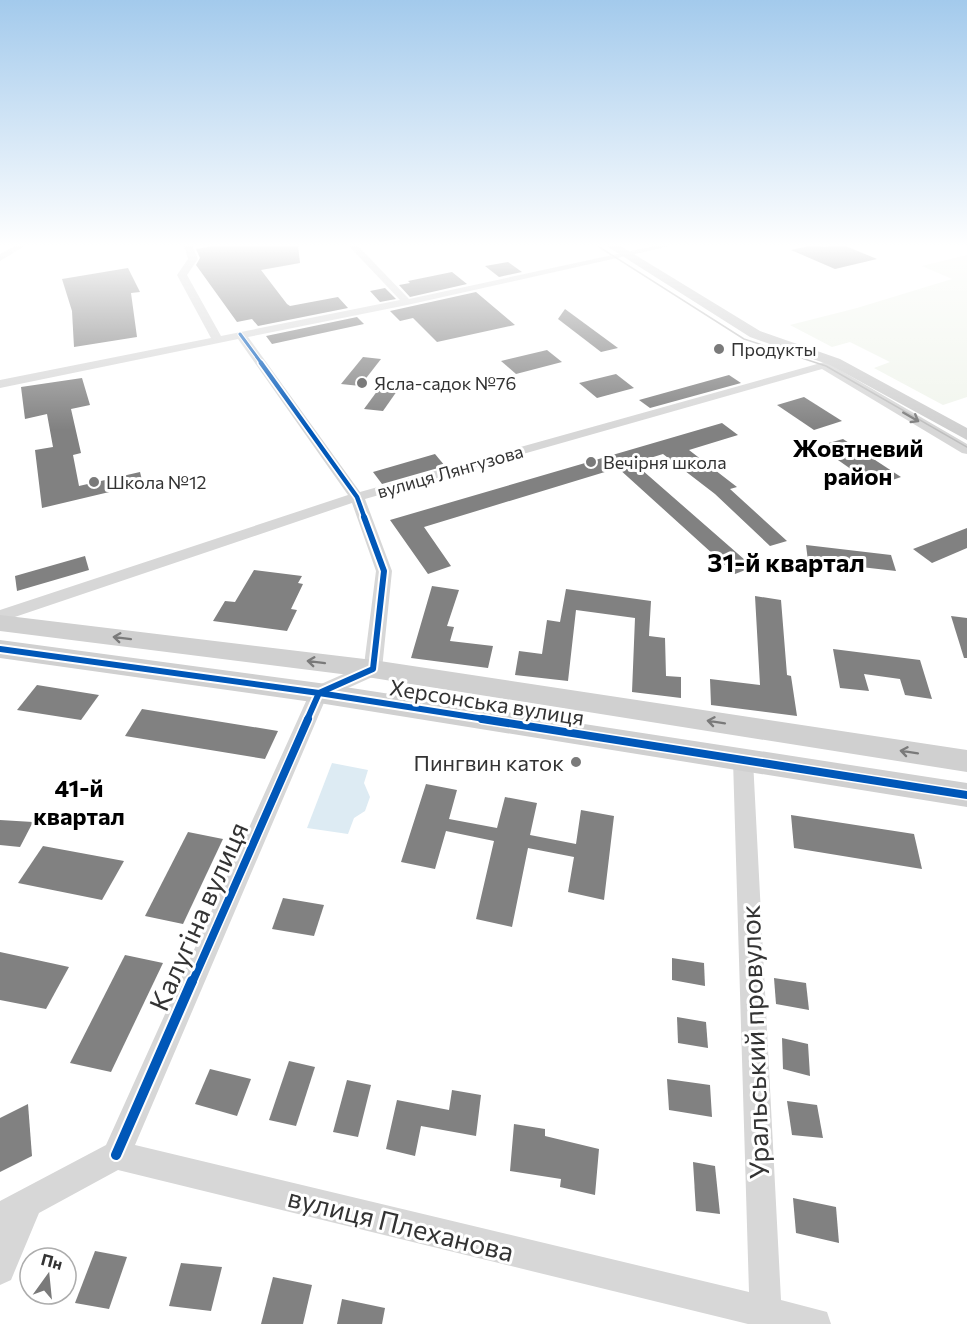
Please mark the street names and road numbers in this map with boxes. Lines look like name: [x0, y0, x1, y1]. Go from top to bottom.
street label: вулиця Лянгузова: [374, 440, 526, 502]
street label: Херсонська вулиця: [388, 673, 586, 731]
street label: Калугіна вулиця: [142, 816, 254, 1016]
street label: Уральський провулок: [733, 904, 775, 1180]
street label: вулиця Плеханова: [285, 1180, 517, 1268]

